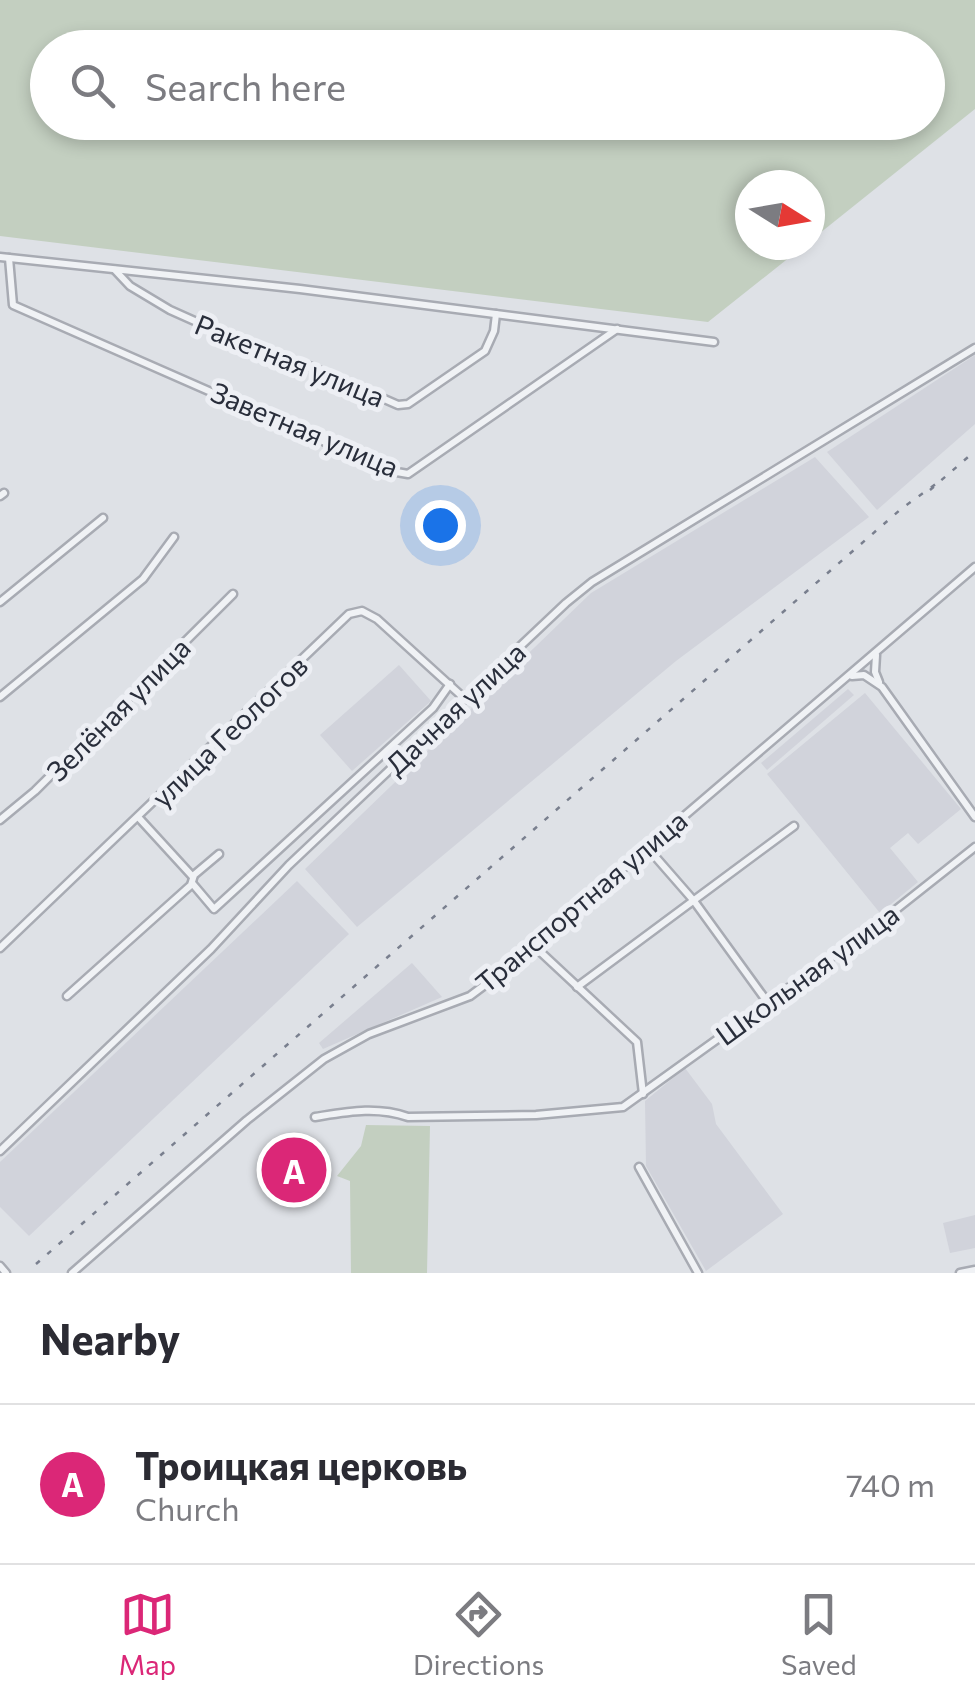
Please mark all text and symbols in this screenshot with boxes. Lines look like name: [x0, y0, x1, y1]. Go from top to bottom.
search box: [30, 30, 945, 140]
icon: search: [65, 58, 120, 113]
text: Search here: [145, 62, 346, 109]
north arrow: [735, 170, 825, 260]
street label: Ракетная улица: [190, 306, 390, 414]
street label: Заветная улица: [206, 374, 404, 484]
your location: [415, 500, 466, 551]
street label: Зелёная улица: [39, 630, 197, 788]
street label: Дачная улица: [378, 635, 532, 781]
street label: улица Геологов: [144, 648, 314, 814]
street label: Транспортная улица: [468, 803, 694, 999]
street label: Школьная улица: [709, 896, 905, 1052]
pin: A: [262, 1132, 326, 1208]
text: Nearby: [40, 1312, 180, 1364]
text: Троицкая церковь: [135, 1441, 467, 1488]
text: A: [61, 1464, 84, 1504]
text: 740 m: [846, 1464, 935, 1504]
text: Church: [135, 1488, 240, 1528]
tab: Map: [118, 1587, 176, 1681]
tab: Directions: [413, 1587, 544, 1681]
tab: Saved: [781, 1587, 857, 1681]

